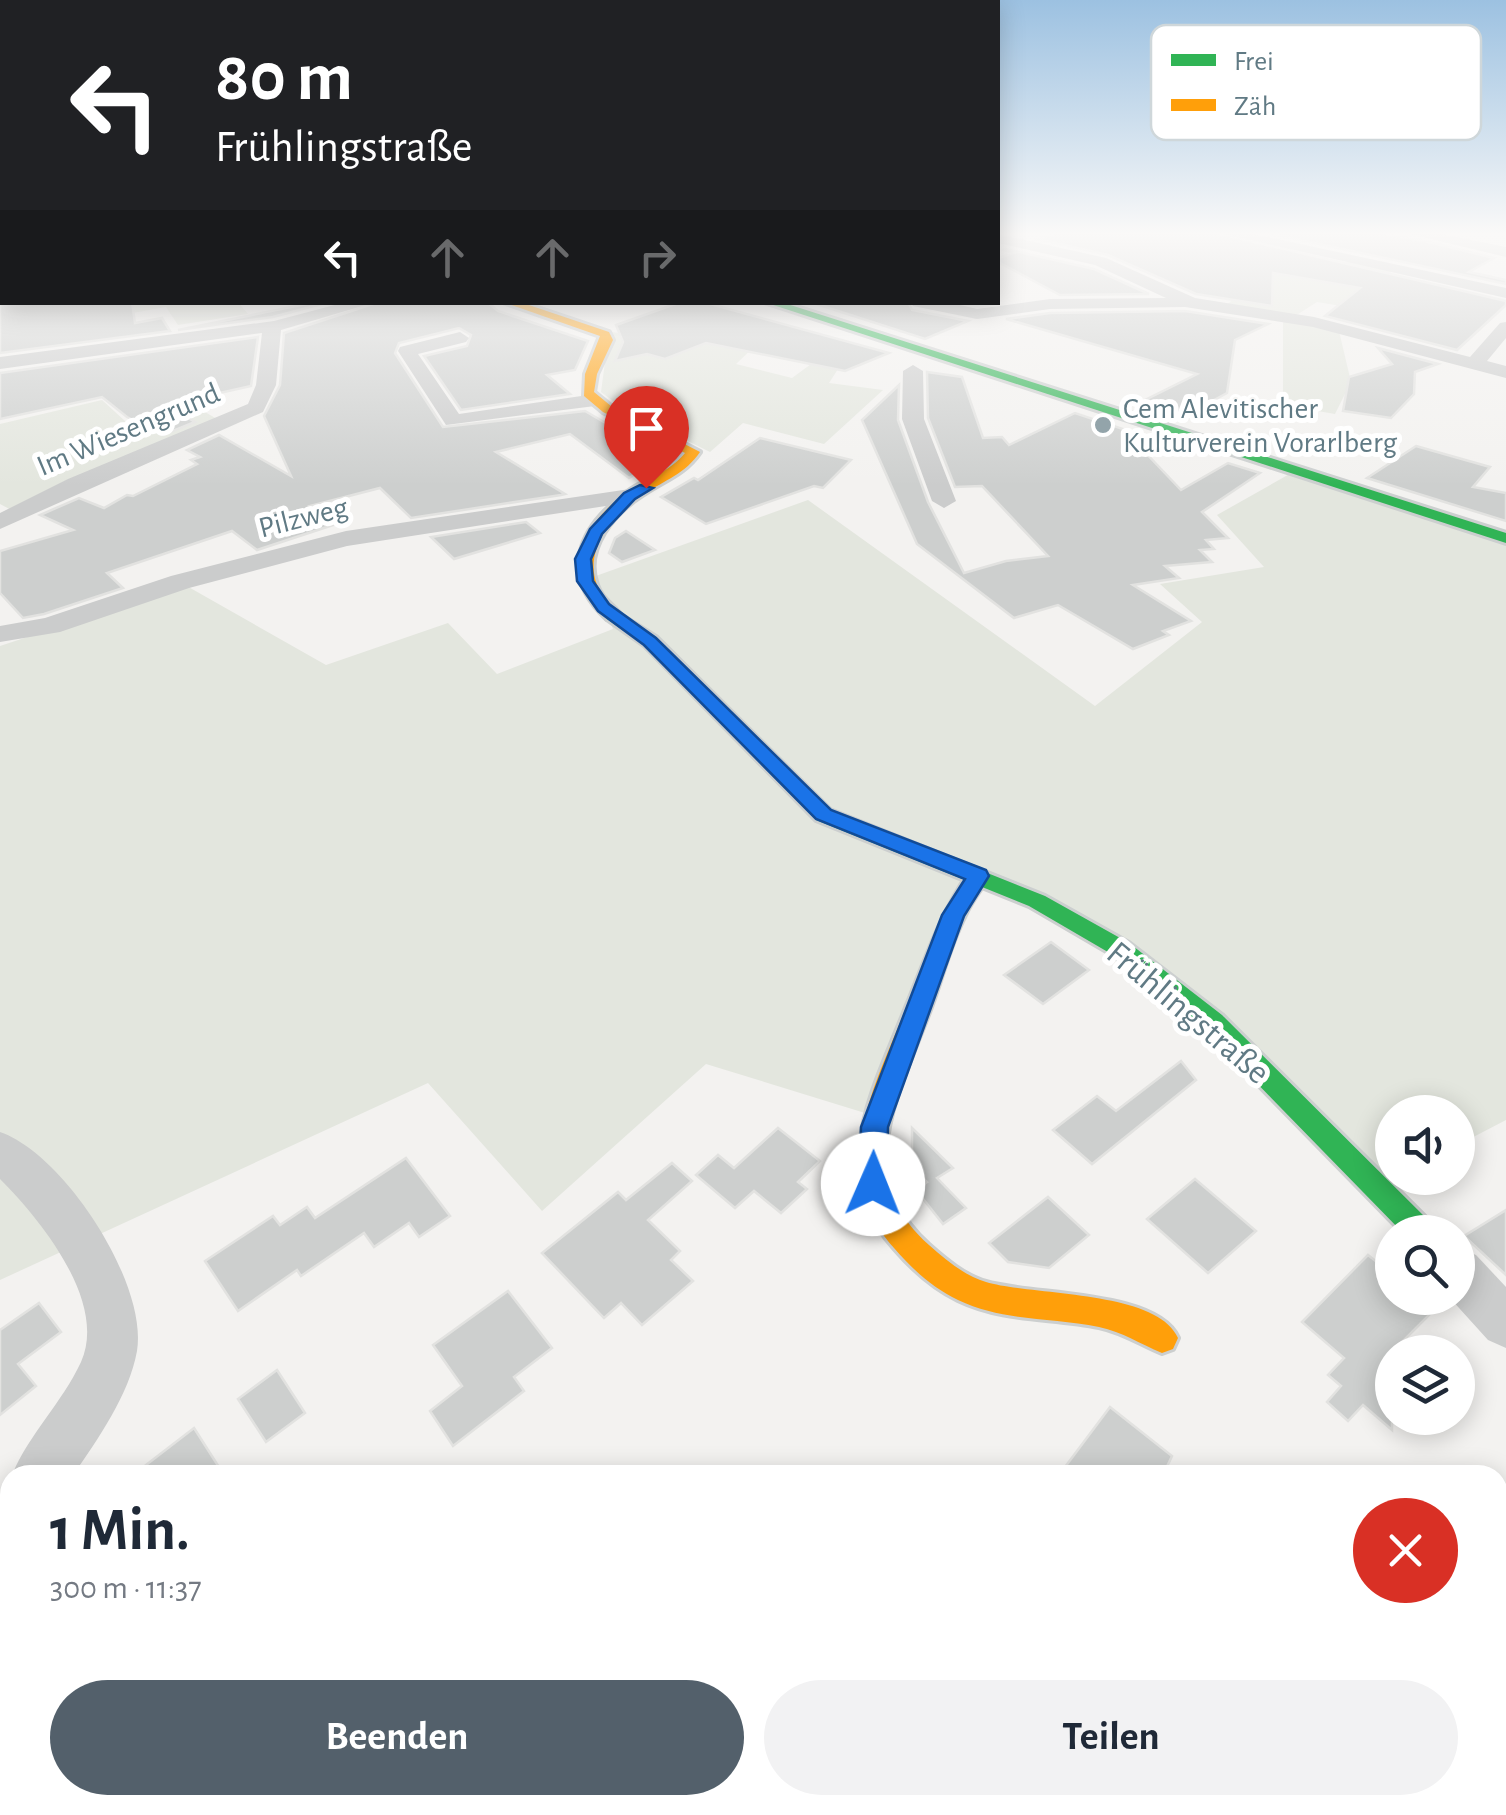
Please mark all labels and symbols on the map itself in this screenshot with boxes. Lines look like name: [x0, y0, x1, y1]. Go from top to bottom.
legend: [1151, 25, 1481, 140]
text: Frei: [1234, 48, 1274, 76]
text: Zäh: [1234, 93, 1276, 121]
street label: Im Wiesengrund: [33, 378, 224, 482]
pin: [604, 386, 689, 489]
place label: Cem Alevitischer Kulturverein Vorarlberg: [1123, 394, 1398, 458]
marker: Cem Alevitischer Kulturverein Vorarlberg: [1092, 414, 1114, 436]
street label: Pilzweg: [256, 492, 351, 543]
street label: Frühlingstraße: [1100, 935, 1276, 1091]
position arrow: [821, 1132, 925, 1236]

